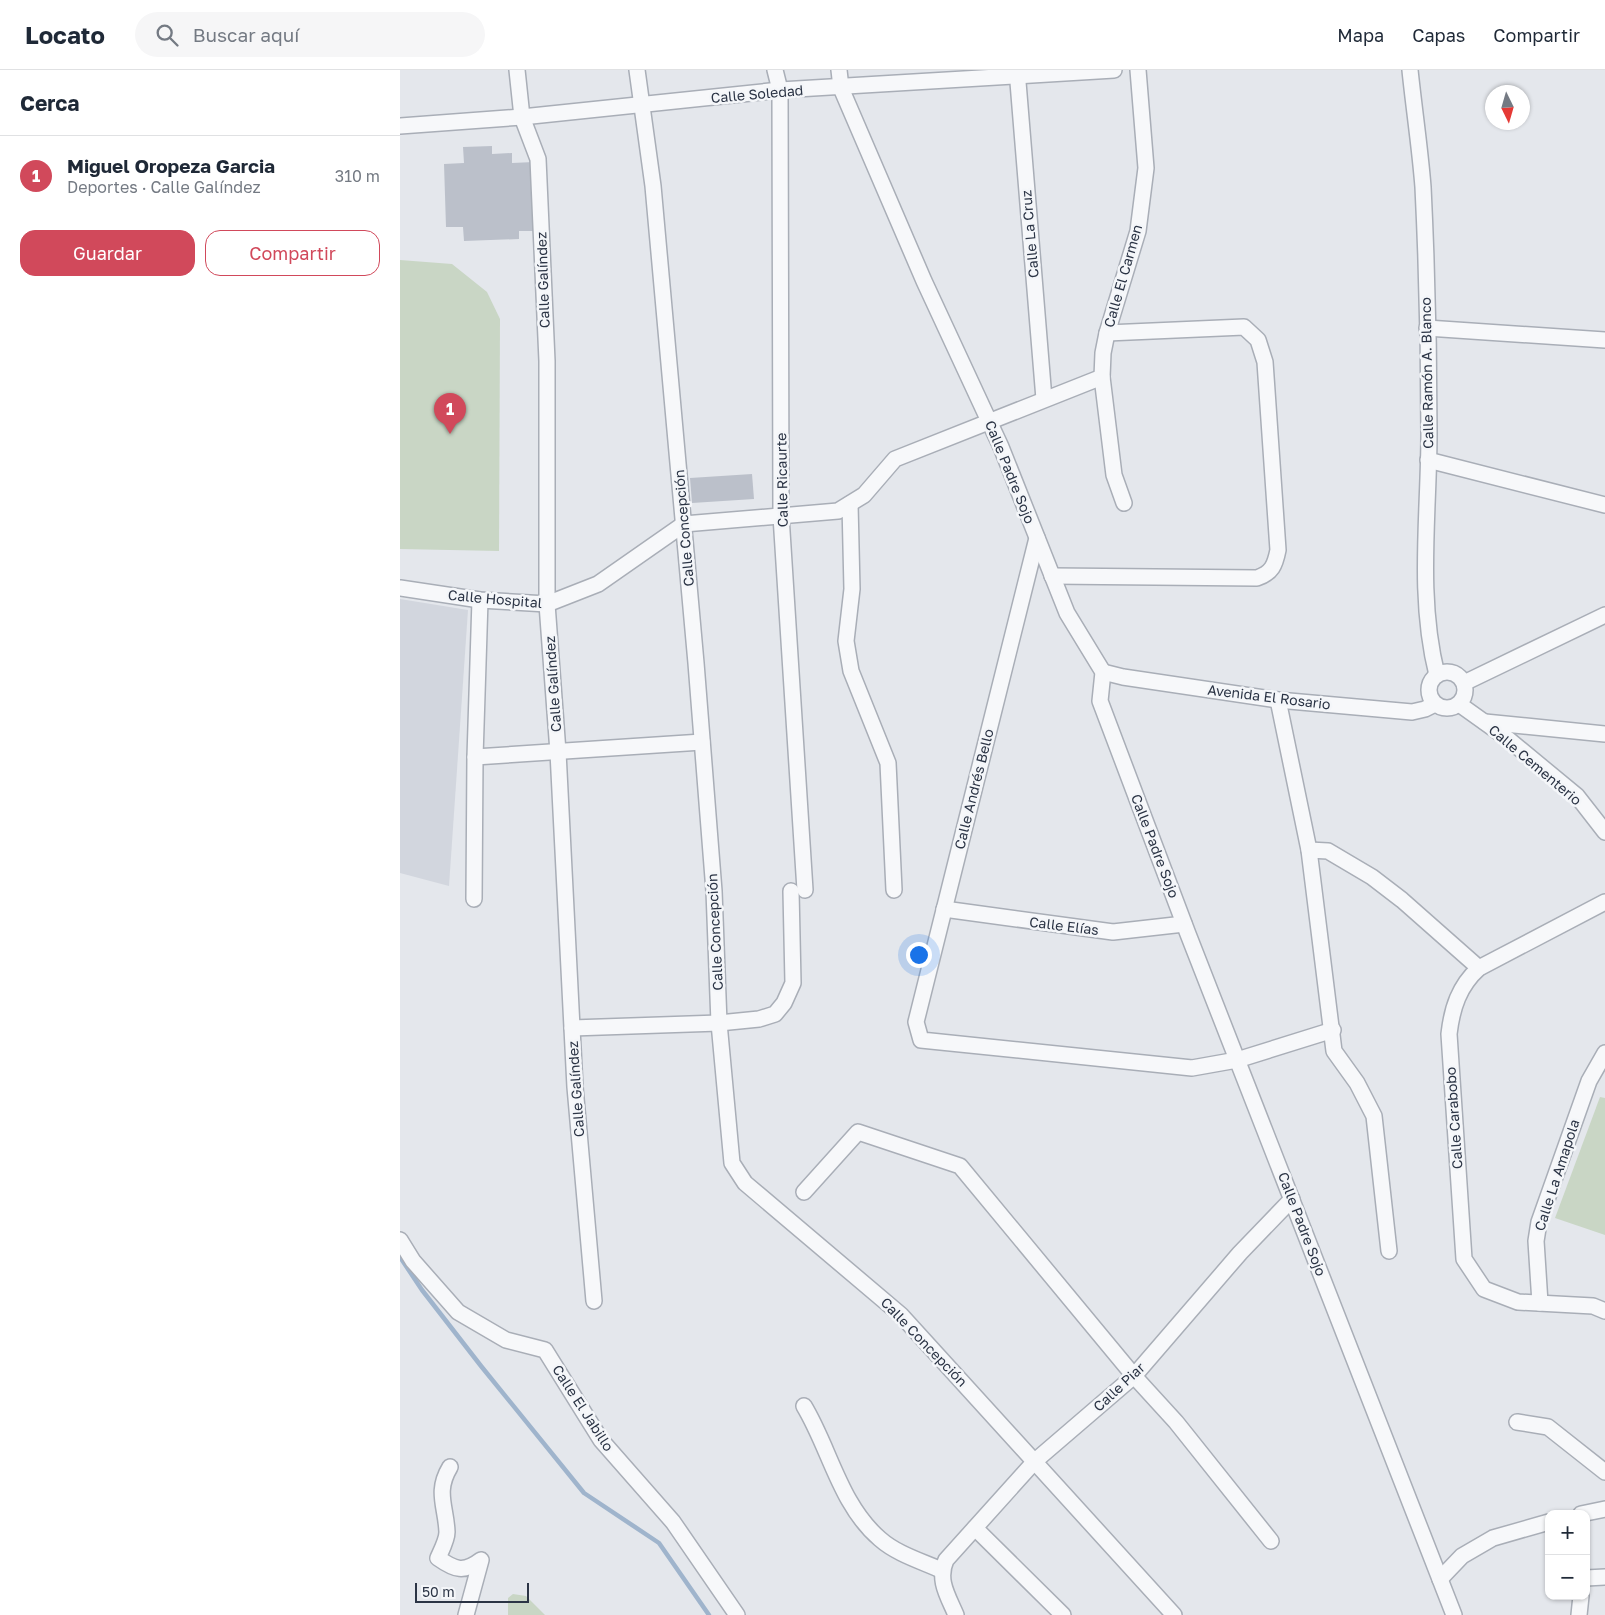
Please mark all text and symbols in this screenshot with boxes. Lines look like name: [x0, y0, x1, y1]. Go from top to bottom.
search box: [135, 12, 485, 57]
text: Locato: [25, 20, 105, 49]
icon: search: [153, 21, 181, 49]
text: Buscar aquí: [193, 23, 299, 46]
text: Mapa: [1337, 24, 1384, 46]
text: Capas: [1412, 24, 1465, 46]
text: Compartir: [1493, 24, 1580, 46]
street label: Calle Soledad: [710, 81, 804, 106]
north arrow: [1485, 85, 1530, 130]
text: Cerca: [20, 90, 79, 116]
text: Miguel Oropeza Garcia: [67, 154, 275, 177]
text: 1: [32, 166, 40, 186]
text: 310 m: [335, 166, 380, 186]
text: Deportes · Calle Galíndez: [67, 177, 261, 197]
street label: Calle La Cruz: [1017, 189, 1042, 279]
street label: Calle El Carmen: [1100, 222, 1145, 329]
button: Guardar: [20, 230, 195, 276]
button: Compartir: [205, 230, 380, 276]
street label: Calle Galíndez: [532, 232, 553, 328]
street label: Calle Ramón A. Blanco: [1417, 297, 1436, 449]
pin: 1: [434, 393, 466, 434]
street label: Calle Padre Sojo: [982, 418, 1039, 526]
street label: Calle Ricaurte: [772, 433, 791, 527]
street label: Calle Concepción: [670, 469, 697, 587]
street label: Calle Hospital: [447, 586, 543, 611]
street label: Calle Galíndez: [541, 635, 564, 733]
street label: Avenida El Rosario: [1207, 681, 1332, 712]
street label: Calle Cementerio: [1485, 721, 1585, 808]
street label: Calle Andrés Bello: [950, 727, 997, 851]
street label: Calle Padre Sojo: [1128, 791, 1183, 900]
street label: Calle Concepción: [703, 873, 726, 991]
street label: Calle Elías: [1028, 913, 1100, 938]
your location: [906, 942, 932, 968]
street label: Calle Galíndez: [564, 1040, 587, 1138]
street label: Calle Carabobo: [1441, 1066, 1466, 1170]
street label: Calle La Amapola: [1530, 1117, 1583, 1233]
street label: Calle Padre Sojo: [1275, 1169, 1330, 1278]
street label: Calle Concepción: [878, 1294, 971, 1390]
street label: Calle Piar: [1089, 1358, 1148, 1415]
street label: Calle El Jabillo: [549, 1361, 618, 1454]
map controls: [1545, 1510, 1590, 1600]
button: +: [1545, 1510, 1590, 1555]
button: −: [1545, 1555, 1590, 1600]
scale bar: [415, 1580, 529, 1603]
text: 50 m: [422, 1583, 455, 1600]

